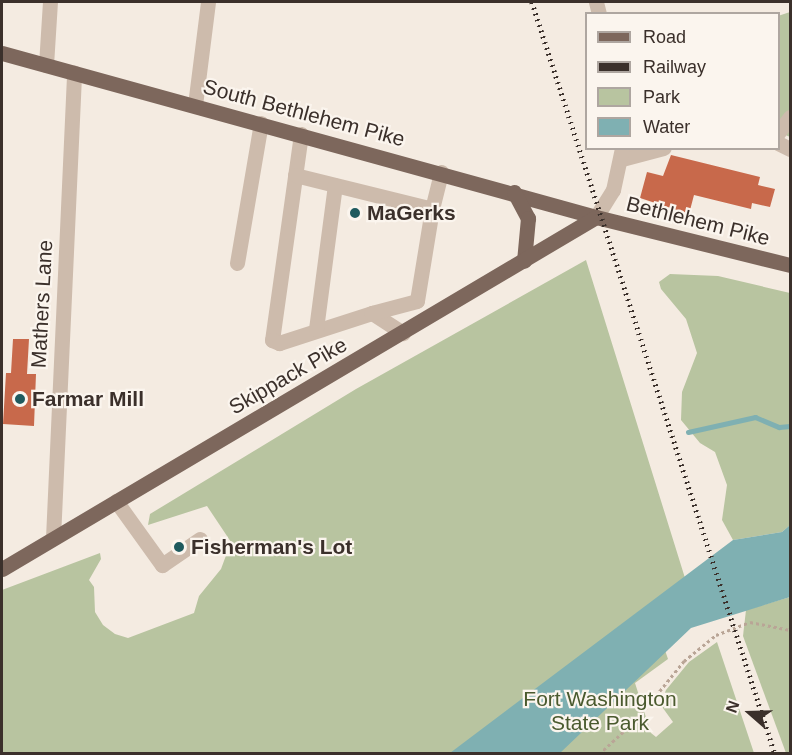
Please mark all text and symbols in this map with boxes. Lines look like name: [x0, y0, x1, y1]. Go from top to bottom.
legend: [585, 12, 780, 150]
text: Road: [643, 27, 686, 47]
text: Railway: [643, 57, 706, 77]
street label: South Bethlehem Pike: [200, 74, 408, 152]
text: Park: [643, 87, 680, 107]
text: Water: [643, 117, 690, 137]
street label: Bethlehem Pike: [624, 191, 772, 251]
place label: MaGerks: [367, 200, 456, 226]
marker: MaGerks: [348, 206, 362, 220]
street label: Mathers Lane: [26, 239, 58, 369]
street label: Skippack Pike: [225, 332, 351, 420]
place label: Farmar Mill: [32, 386, 144, 412]
marker: Farmar Mill: [13, 392, 27, 406]
place label: Fisherman's Lot: [191, 534, 352, 560]
marker: Fisherman's Lot: [172, 540, 186, 554]
north arrow: [720, 683, 780, 743]
park label: Fort Washington State Park: [523, 686, 677, 736]
text: N: [723, 698, 743, 715]

